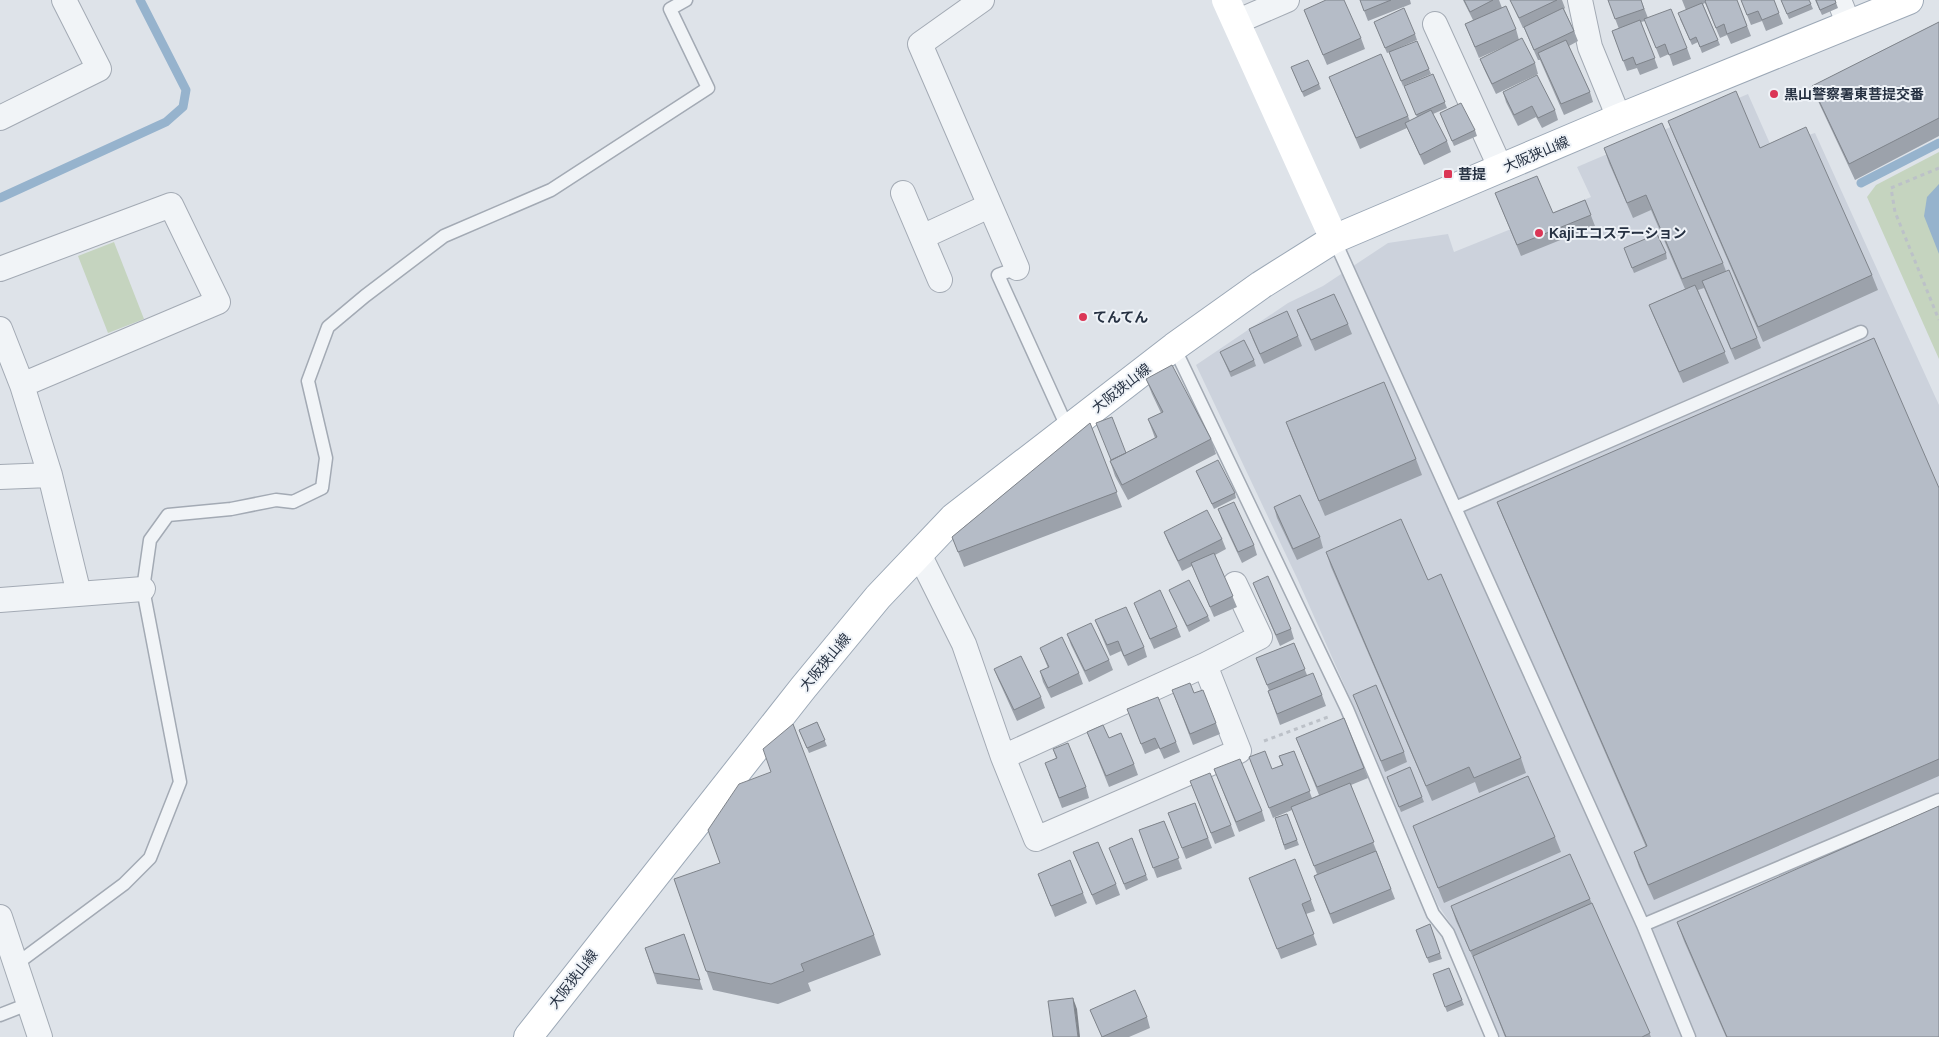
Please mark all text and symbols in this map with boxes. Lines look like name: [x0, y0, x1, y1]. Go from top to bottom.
place label: 黒山警察署東菩提交番: [1784, 86, 1924, 102]
marker: 黒山警察署東菩提交番: [1768, 88, 1780, 100]
street label: 大阪狭山線: [1501, 133, 1571, 175]
place label: 菩提: [1458, 166, 1486, 182]
marker: 菩提: [1442, 168, 1454, 180]
place label: Kajiエコステーション: [1549, 225, 1686, 241]
marker: Kajiエコステーション: [1533, 227, 1545, 239]
place label: てんてん: [1093, 309, 1148, 325]
marker: てんてん: [1077, 311, 1089, 323]
street label: 大阪狭山線: [1088, 360, 1154, 416]
street label: 大阪狭山線: [796, 630, 854, 694]
street label: 大阪狭山線: [545, 946, 601, 1012]

